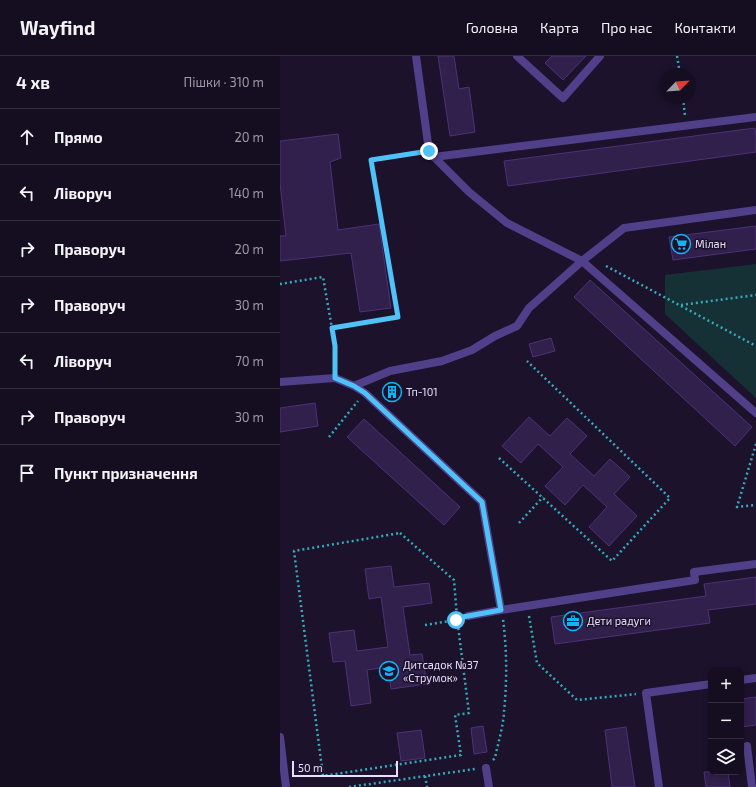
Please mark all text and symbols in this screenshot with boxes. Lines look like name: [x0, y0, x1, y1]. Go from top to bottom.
text: Wayfind: [20, 16, 95, 39]
text: Головна: [466, 19, 518, 36]
text: Карта: [540, 19, 579, 36]
text: Про нас: [601, 19, 652, 36]
text: Контакти: [674, 19, 736, 36]
north arrow: [660, 68, 696, 104]
text: 4 хв: [16, 72, 50, 92]
text: Пішки · 310 m: [184, 74, 264, 90]
icon: ahead: [16, 126, 38, 148]
text: Прямо: [54, 128, 103, 146]
text: 20 m: [235, 129, 264, 145]
route end: [420, 142, 438, 160]
icon: left: [16, 182, 38, 204]
text: Ліворуч: [54, 184, 112, 202]
text: 140 m: [229, 185, 264, 201]
supermarket icon: Мілан: [670, 233, 692, 255]
place label: Мілан: [695, 237, 726, 250]
icon: right: [16, 238, 38, 260]
text: Праворуч: [54, 240, 125, 258]
text: 20 m: [235, 241, 264, 257]
icon: right: [16, 294, 38, 316]
text: Праворуч: [54, 296, 125, 314]
text: 30 m: [235, 297, 264, 313]
icon: left: [16, 350, 38, 372]
text: Ліворуч: [54, 352, 112, 370]
text: 70 m: [235, 353, 264, 369]
building icon: Тп-101: [381, 381, 403, 403]
place label: Тп-101: [406, 385, 438, 398]
icon: right: [16, 406, 38, 428]
text: Праворуч: [54, 408, 125, 426]
text: 30 m: [235, 409, 264, 425]
icon: arrive: [16, 462, 38, 484]
text: Пункт призначення: [54, 464, 198, 482]
office icon: Дети радуги: [562, 610, 584, 632]
route start: [447, 611, 465, 629]
place label: Дети радуги: [587, 614, 651, 628]
place label: Дитсадок №37 «Струмок»: [403, 658, 479, 685]
school or university icon: Дитсадок №37 «Струмок»: [378, 660, 400, 682]
map controls: [708, 667, 744, 775]
button: +: [708, 667, 744, 703]
button: −: [708, 703, 744, 739]
button: layers: [708, 739, 744, 775]
scale bar: [292, 759, 398, 778]
text: 50 m: [298, 761, 323, 774]

